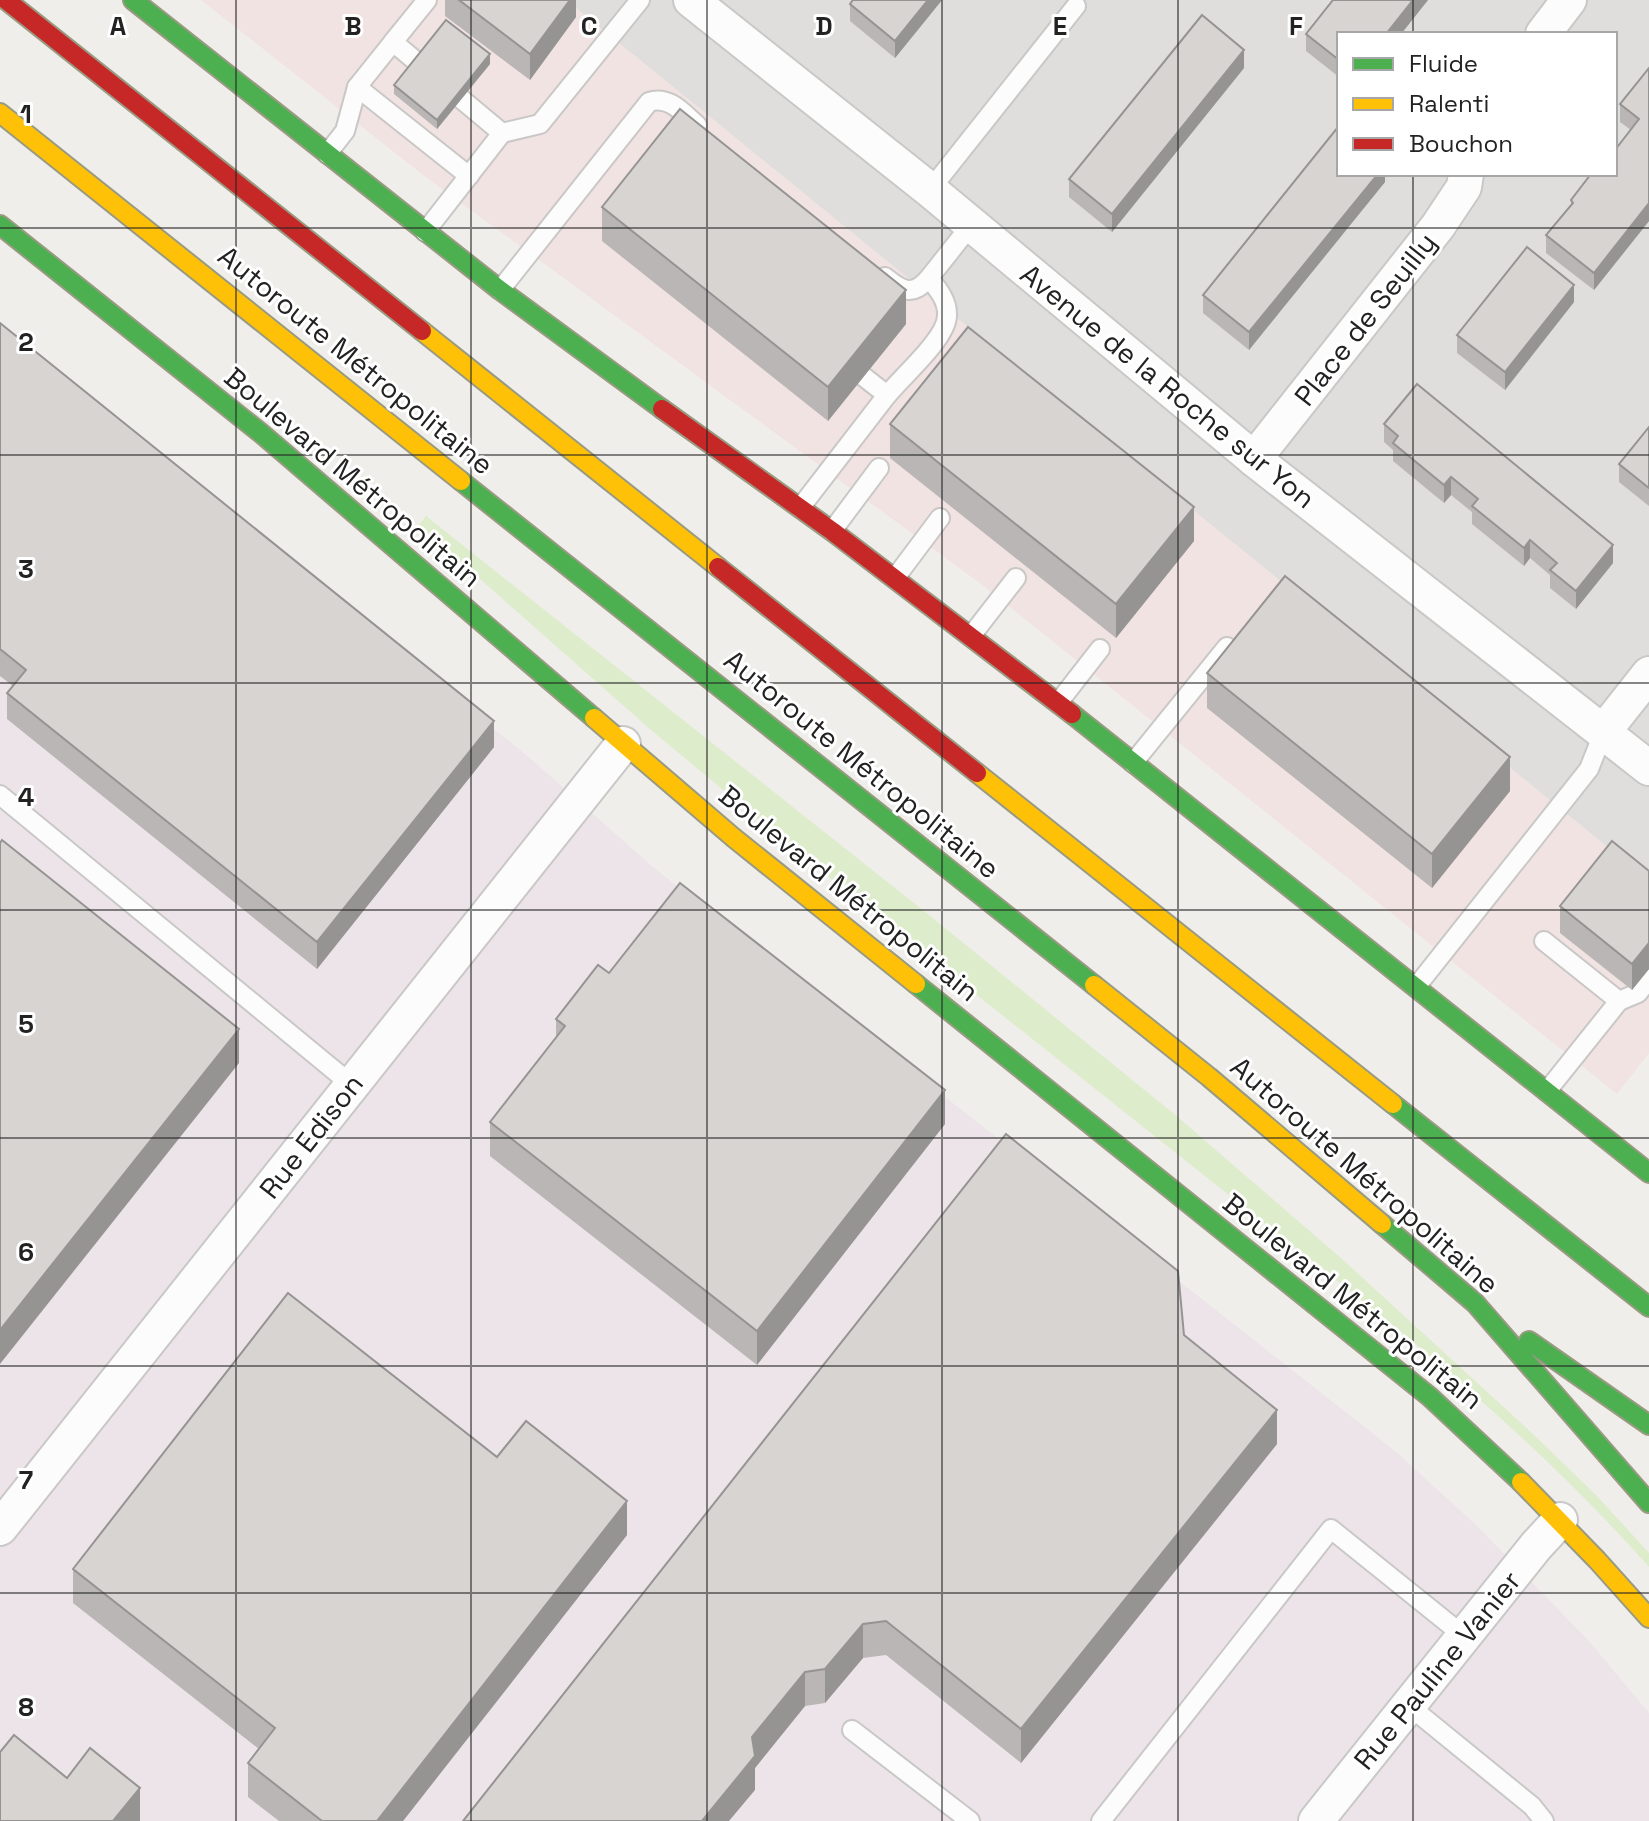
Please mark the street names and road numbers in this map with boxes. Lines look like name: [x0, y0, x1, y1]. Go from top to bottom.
street label: Place de Seuilly: [1286, 225, 1444, 413]
street label: Autoroute Métropolitaine: [211, 238, 501, 482]
street label: Avenue de la Roche sur Yon: [1013, 256, 1323, 516]
street label: Boulevard Métropolitain: [217, 359, 489, 595]
street label: Autoroute Métropolitaine: [717, 642, 1007, 886]
street label: Boulevard Métropolitain: [712, 777, 986, 1009]
street label: Autoroute Métropolitaine: [1223, 1049, 1507, 1301]
street label: Rue Edison: [251, 1066, 371, 1206]
street label: Boulevard Métropolitain: [1216, 1185, 1490, 1417]
street label: Rue Pauline Vanier: [1346, 1563, 1528, 1777]

